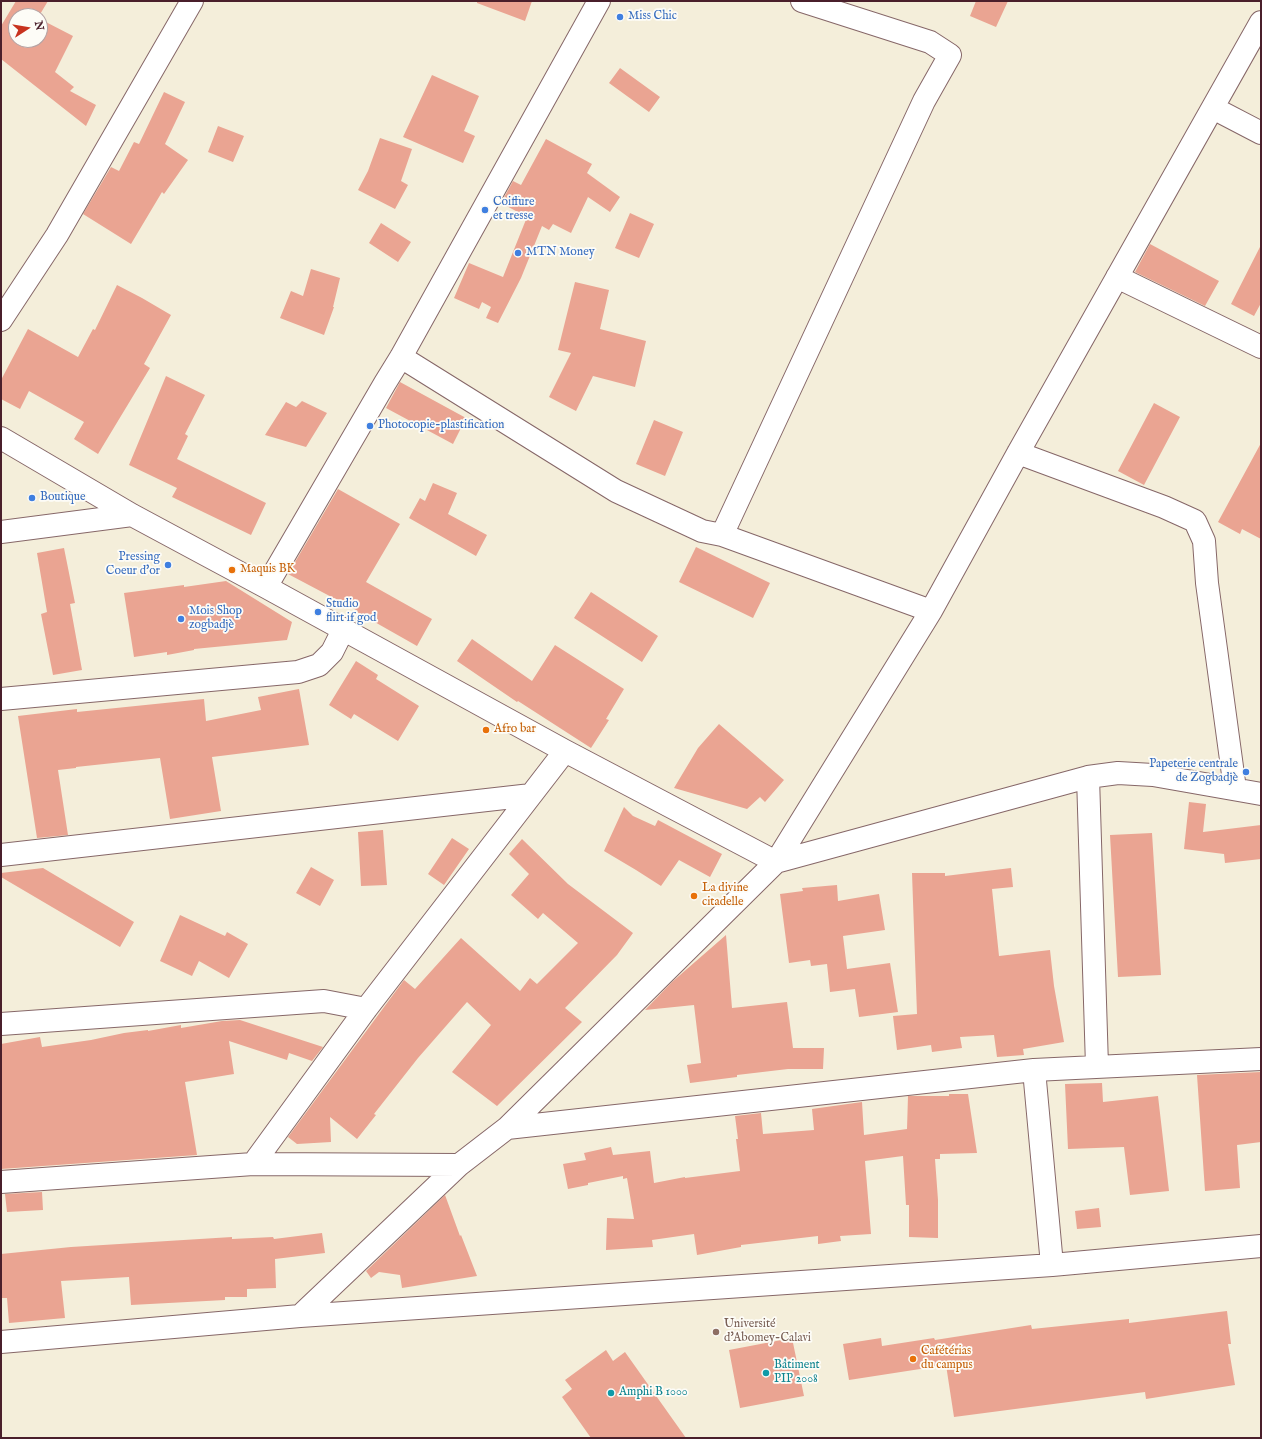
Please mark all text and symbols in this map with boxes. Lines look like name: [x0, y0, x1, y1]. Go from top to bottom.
north arrow: [8, 8, 48, 48]
place label: Miss Chic: [628, 10, 677, 24]
marker: Miss Chic: [615, 12, 625, 22]
text: N: [31, 20, 47, 32]
place label: Coiffure et tresse: [493, 196, 534, 224]
marker: Coiffure et tresse: [480, 205, 490, 215]
place label: MTN Money: [526, 246, 595, 260]
marker: MTN Money: [513, 248, 523, 258]
place label: Photocopie-plastification: [378, 419, 504, 433]
marker: Photocopie-plastification: [365, 421, 375, 431]
place label: Boutique: [40, 491, 86, 505]
marker: Boutique: [27, 493, 37, 503]
place label: Pressing Coeur d'or: [106, 551, 160, 579]
marker: Pressing Coeur d'or: [163, 560, 173, 570]
place label: Maquis BK: [240, 563, 295, 577]
marker: Maquis BK: [227, 565, 237, 575]
place label: Studio flirt if god: [326, 598, 376, 626]
place label: Mois Shop zogbadjè: [189, 605, 242, 633]
marker: Studio flirt if god: [313, 607, 323, 617]
marker: Mois Shop zogbadjè: [176, 614, 186, 624]
place label: Afro bar: [494, 723, 536, 737]
marker: Afro bar: [481, 725, 491, 735]
place label: Papeterie centrale de Zogbadjè: [1149, 758, 1238, 786]
marker: Papeterie centrale de Zogbadjè: [1241, 767, 1251, 777]
place label: La divine citadelle: [702, 882, 748, 910]
marker: La divine citadelle: [689, 891, 699, 901]
place label: Université d'Abomey-Calavi: [724, 1318, 811, 1346]
marker: Université d'Abomey-Calavi: [711, 1327, 721, 1337]
place label: Cafétérias du campus: [921, 1345, 973, 1373]
marker: Cafétérias du campus: [908, 1354, 918, 1364]
place label: Bâtiment PIP 2008: [774, 1359, 820, 1387]
marker: Bâtiment PIP 2008: [761, 1368, 771, 1378]
place label: Amphi B 1000: [619, 1386, 688, 1400]
marker: Amphi B 1000: [606, 1388, 616, 1398]

